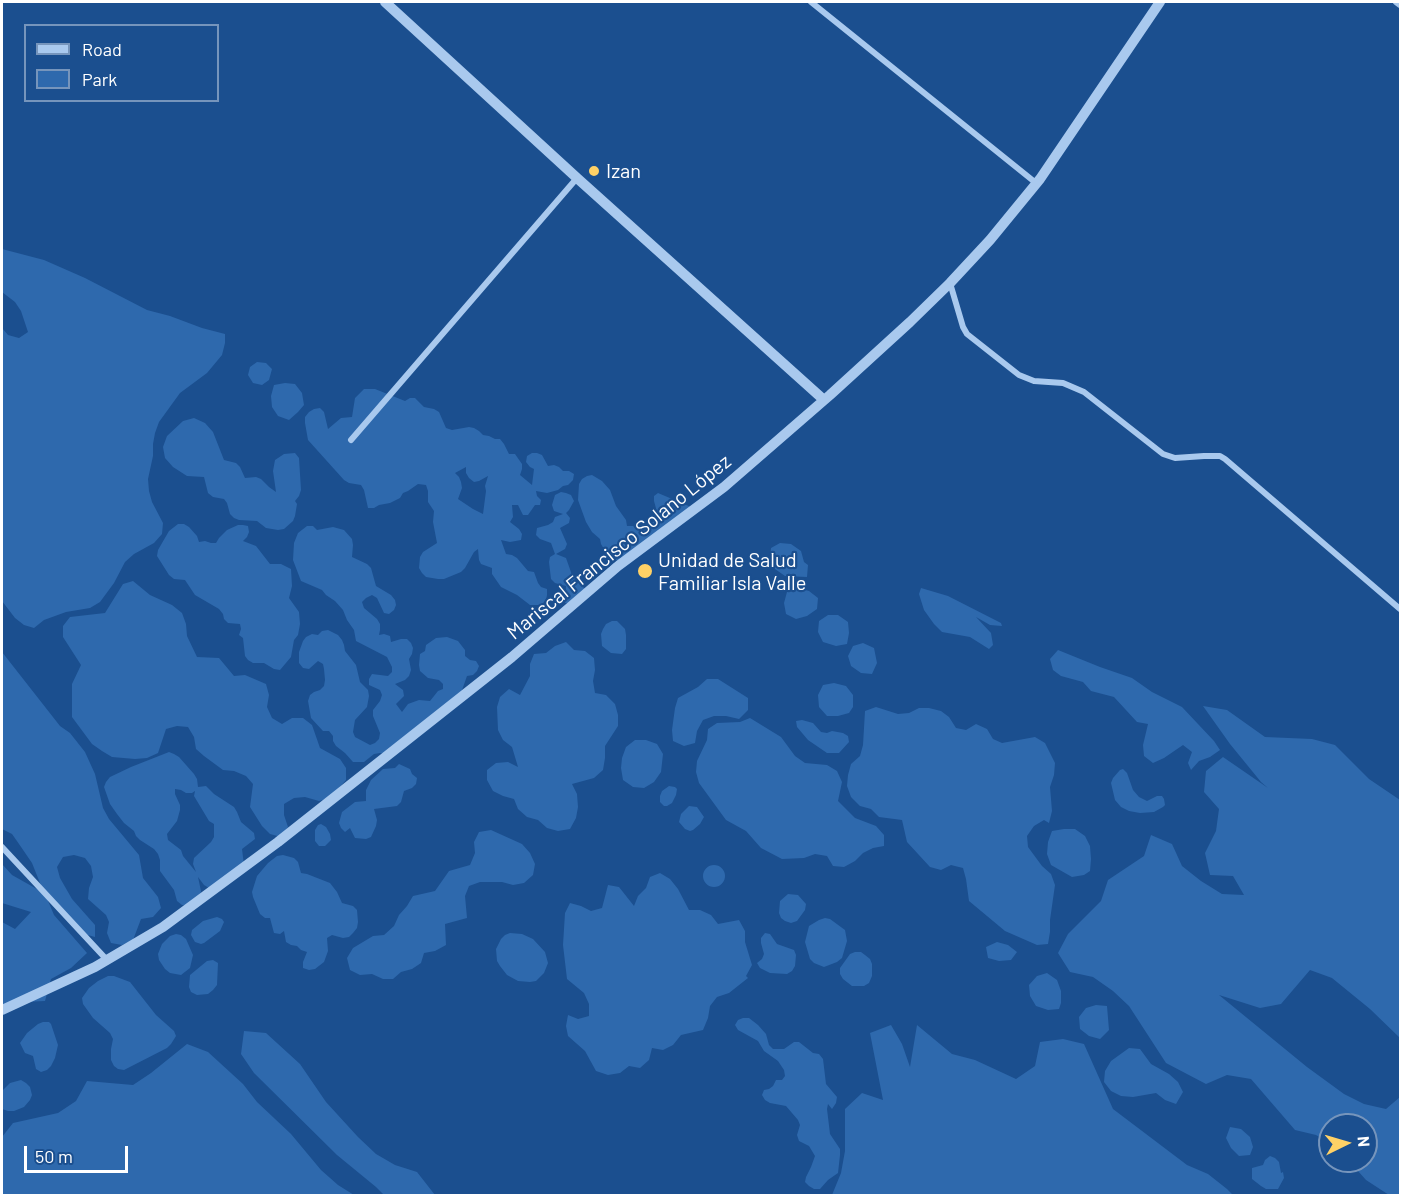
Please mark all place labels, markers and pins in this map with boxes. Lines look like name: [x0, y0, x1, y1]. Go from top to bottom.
place label: Izan: [606, 159, 641, 183]
marker: Izan: [587, 164, 601, 178]
place label: Unidad de Salud Familiar Isla Valle: [658, 548, 806, 595]
marker: Unidad de Salud Familiar Isla Valle: [636, 562, 654, 580]

